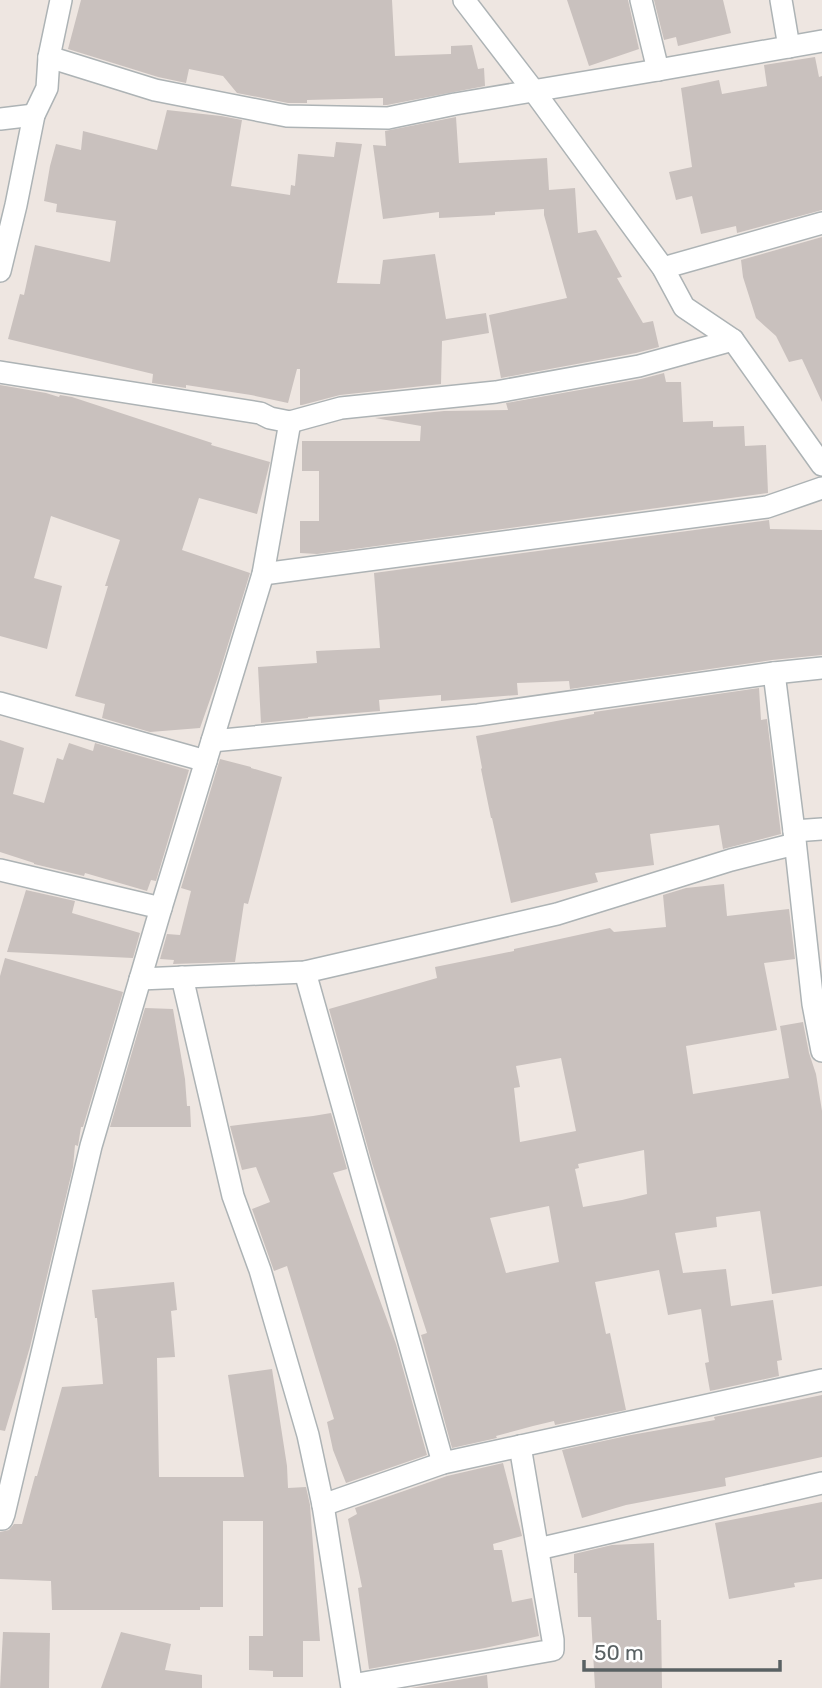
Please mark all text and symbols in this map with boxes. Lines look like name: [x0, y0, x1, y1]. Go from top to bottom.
scale bar: [584, 1628, 780, 1672]
text: 50 m: [594, 1640, 644, 1665]

